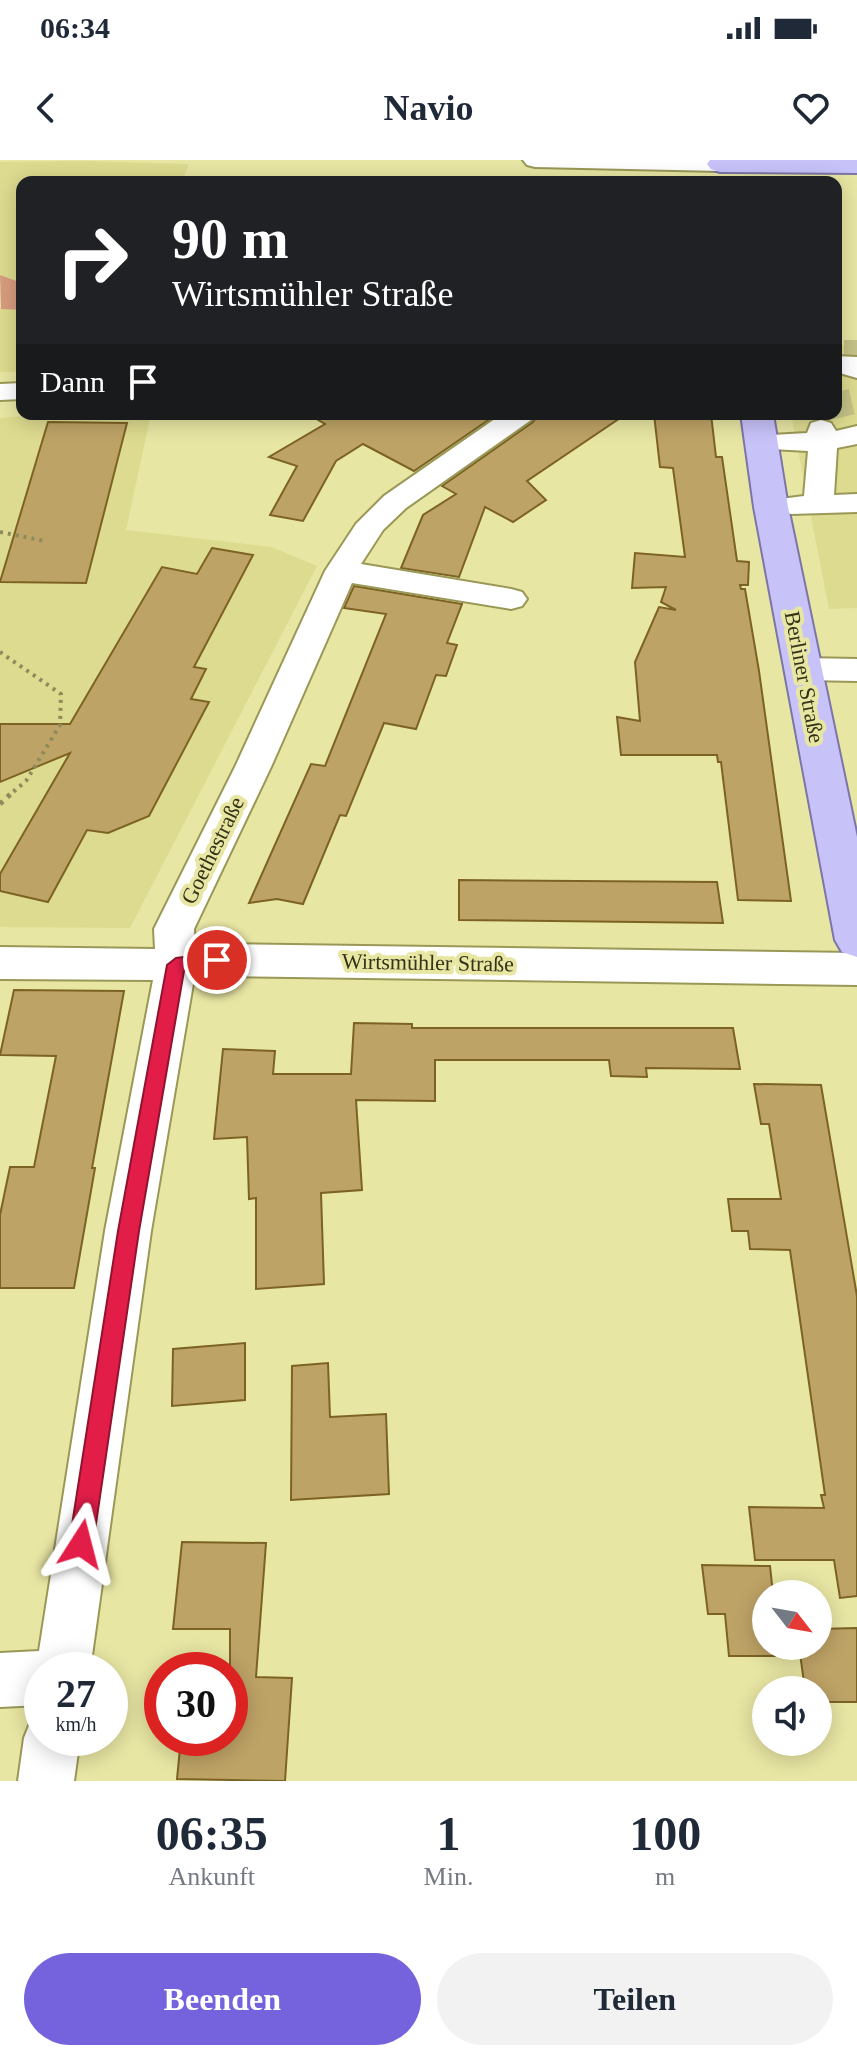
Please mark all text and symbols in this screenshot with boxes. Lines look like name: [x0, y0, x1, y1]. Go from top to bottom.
text: 06:34: [40, 11, 110, 44]
icon: back: [24, 86, 68, 130]
icon: heart: [789, 86, 833, 130]
text: Navio: [384, 88, 474, 128]
icon: right: [40, 208, 144, 312]
text: 90 m: [172, 208, 289, 270]
text: Wirtsmühler Straße: [172, 274, 453, 314]
icon: arrive: [121, 360, 165, 404]
text: Dann: [40, 365, 105, 398]
street label: Berliner Straße: [779, 609, 830, 745]
street label: Goethestraße: [176, 793, 249, 908]
pin: [183, 926, 251, 994]
icon: arrive: [195, 938, 239, 982]
street label: Wirtsmühler Straße: [342, 949, 514, 976]
position arrow: [39, 1502, 123, 1586]
north arrow: [752, 1580, 832, 1660]
map controls: [752, 1580, 832, 1756]
speed limit sign: 30: [144, 1652, 248, 1756]
text: 27: [56, 1671, 96, 1716]
button: sound: [752, 1676, 832, 1756]
text: km/h: [55, 1713, 97, 1735]
text: 06:35: [156, 1807, 268, 1860]
text: 1: [436, 1807, 460, 1860]
text: 100: [629, 1807, 701, 1860]
text: Ankunft: [168, 1862, 255, 1891]
text: Min.: [424, 1862, 473, 1891]
text: m: [655, 1862, 675, 1891]
button: Beenden: [24, 1953, 421, 2045]
button: Teilen: [437, 1953, 833, 2045]

